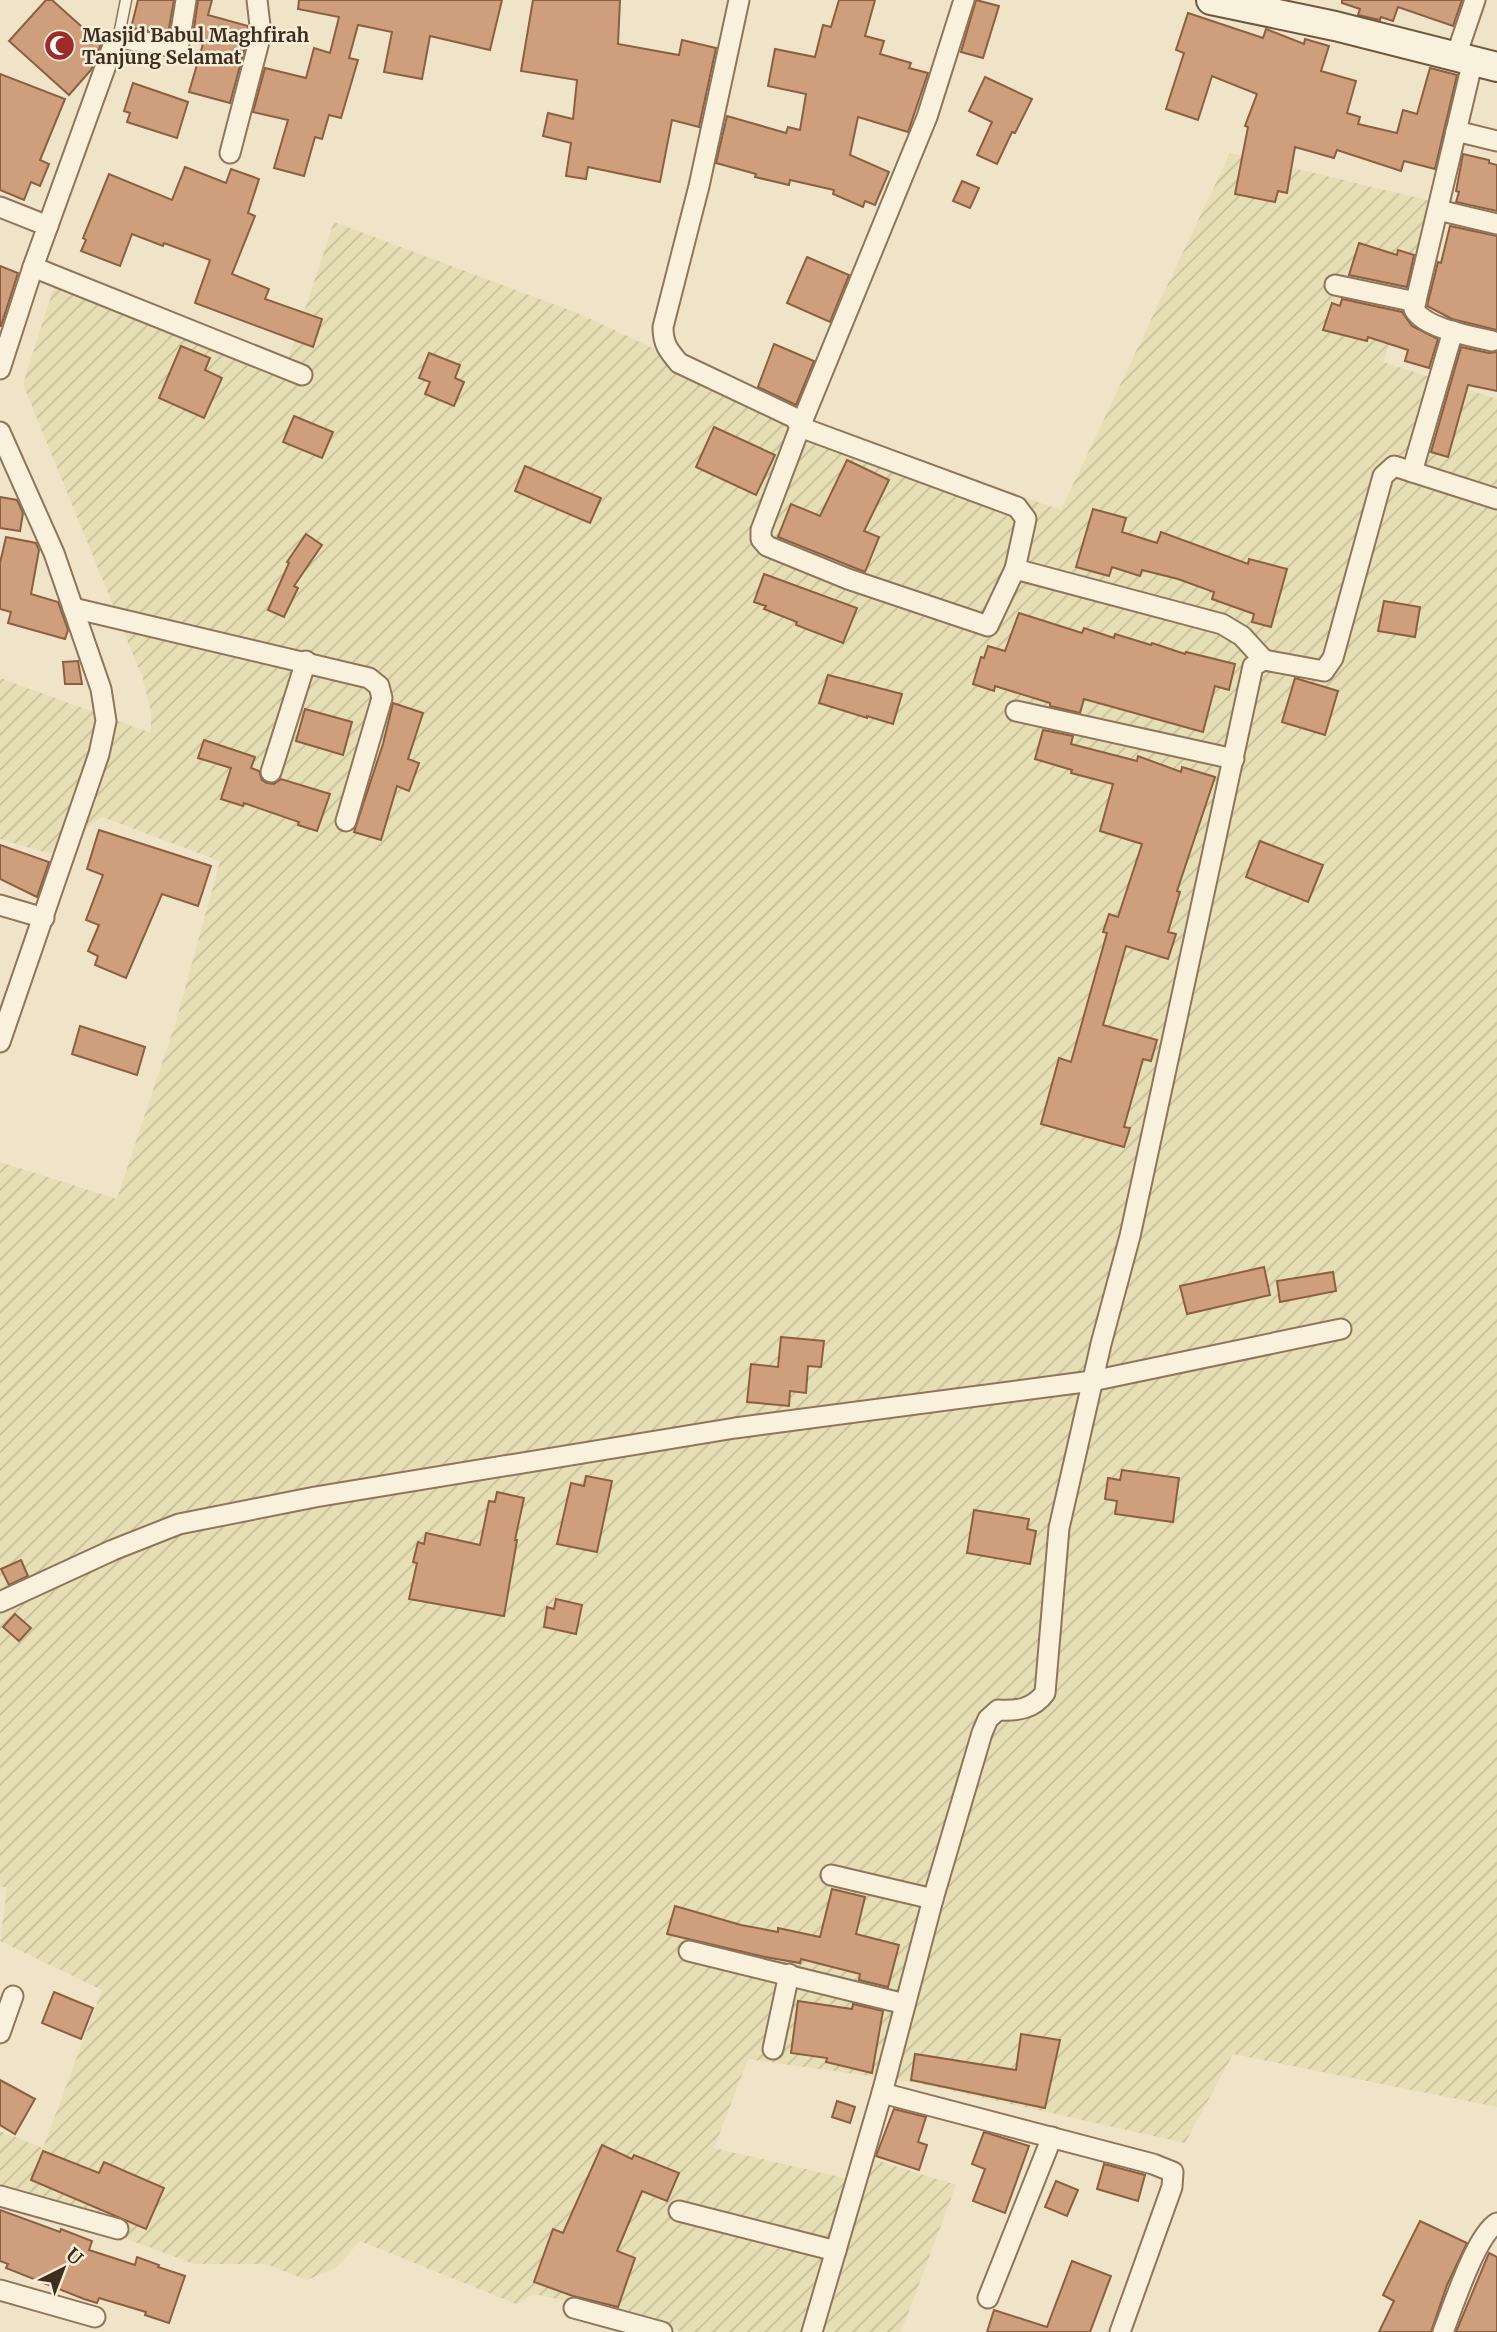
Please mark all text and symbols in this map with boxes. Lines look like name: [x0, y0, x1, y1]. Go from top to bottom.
place label: Masjid Babul Maghfirah Tanjung Selamat: [82, 23, 310, 69]
mosque icon: Masjid Babul Maghfirah Tanjung Selamat: [42, 29, 76, 63]
north arrow: [28, 2234, 98, 2304]
text: U: [61, 2243, 88, 2270]

